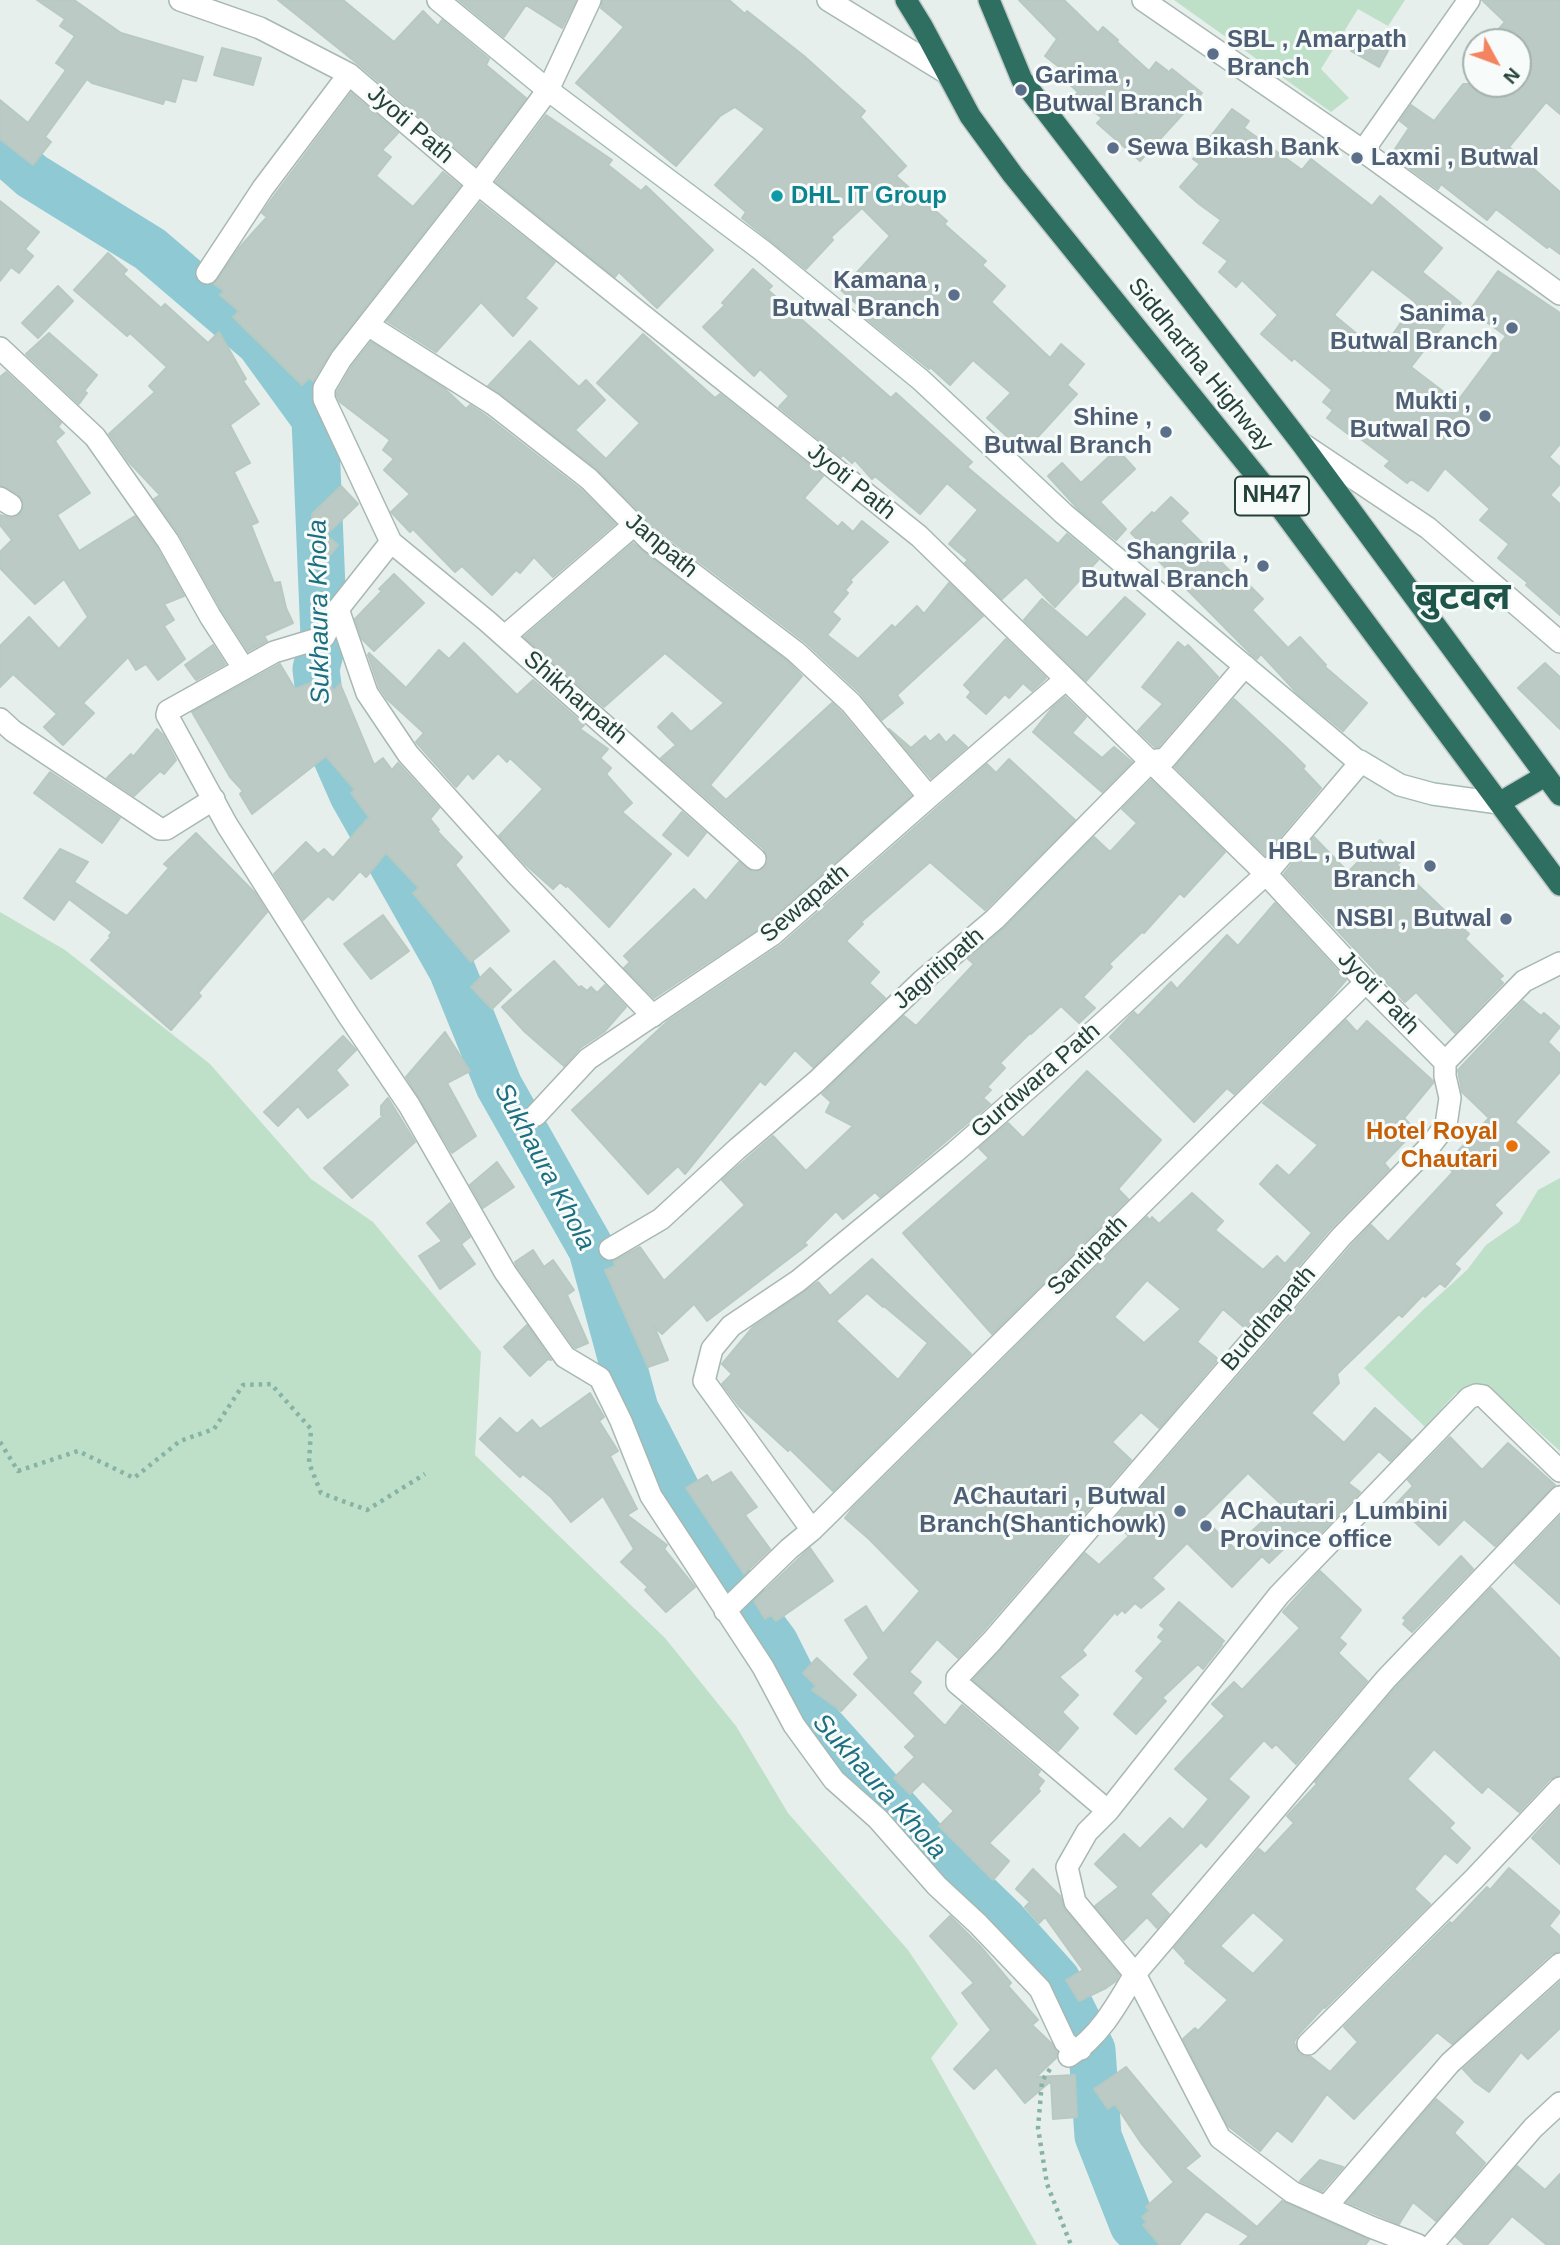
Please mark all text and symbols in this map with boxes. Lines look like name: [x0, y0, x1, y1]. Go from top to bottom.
place label: SBL , Amarpath Branch: [1227, 26, 1407, 82]
north arrow: [1462, 28, 1532, 98]
marker: SBL , Amarpath Branch: [1205, 46, 1221, 62]
place label: Garima , Butwal Branch: [1035, 62, 1203, 118]
text: N: [1499, 64, 1524, 88]
street label: Jyoti Path: [361, 80, 459, 170]
marker: Garima , Butwal Branch: [1013, 82, 1029, 98]
place label: Sewa Bikash Bank: [1127, 134, 1339, 162]
marker: Sewa Bikash Bank: [1105, 140, 1121, 156]
place label: Laxmi , Butwal: [1371, 144, 1539, 172]
marker: Laxmi , Butwal: [1349, 150, 1365, 166]
place label: DHL IT Group: [791, 182, 947, 210]
marker: DHL IT Group: [769, 188, 785, 204]
place label: Kamana , Butwal Branch: [772, 267, 940, 323]
street label: Siddhartha Highway: [1121, 272, 1279, 458]
marker: Kamana , Butwal Branch: [946, 287, 962, 303]
place label: Sanima , Butwal Branch: [1330, 300, 1498, 356]
marker: Sanima , Butwal Branch: [1504, 320, 1520, 336]
place label: Mukti , Butwal RO: [1350, 388, 1471, 444]
place label: Shine , Butwal Branch: [984, 404, 1152, 460]
marker: Mukti , Butwal RO: [1477, 408, 1493, 424]
marker: Shine , Butwal Branch: [1158, 424, 1174, 440]
street label: Jyoti Path: [801, 438, 901, 526]
road number: NH47: [1235, 476, 1309, 516]
street label: Janpath: [619, 508, 703, 584]
water label: Sukhaura Khola: [303, 519, 337, 705]
place label: Shangrila , Butwal Branch: [1081, 538, 1249, 594]
marker: Shangrila , Butwal Branch: [1255, 558, 1271, 574]
district label: बुटवल: [1416, 576, 1510, 622]
street label: Shikharpath: [517, 645, 633, 751]
place label: HBL , Butwal Branch: [1268, 838, 1416, 894]
marker: HBL , Butwal Branch: [1422, 858, 1438, 874]
street label: Sewapath: [755, 859, 855, 949]
place label: NSBI , Butwal: [1336, 905, 1492, 933]
marker: NSBI , Butwal: [1498, 911, 1514, 927]
street label: Jagritipath: [888, 922, 990, 1016]
street label: Jyoti Path: [1331, 945, 1425, 1041]
street label: Gurdwara Path: [966, 1017, 1106, 1145]
water label: Sukhaura Khola: [487, 1078, 601, 1256]
place label: Hotel Royal Chautari: [1366, 1118, 1498, 1174]
marker: Hotel Royal Chautari: [1504, 1138, 1520, 1154]
street label: Santipath: [1042, 1210, 1134, 1302]
street label: Buddhapath: [1216, 1261, 1322, 1377]
place label: AChautari , Butwal Branch(Shantichowk): [919, 1483, 1166, 1539]
place label: AChautari , Lumbini Province office: [1220, 1498, 1448, 1554]
marker: AChautari , Butwal Branch(Shantichowk): [1172, 1503, 1188, 1519]
marker: AChautari , Lumbini Province office: [1198, 1518, 1214, 1534]
water label: Sukhaura Khola: [806, 1708, 952, 1866]

